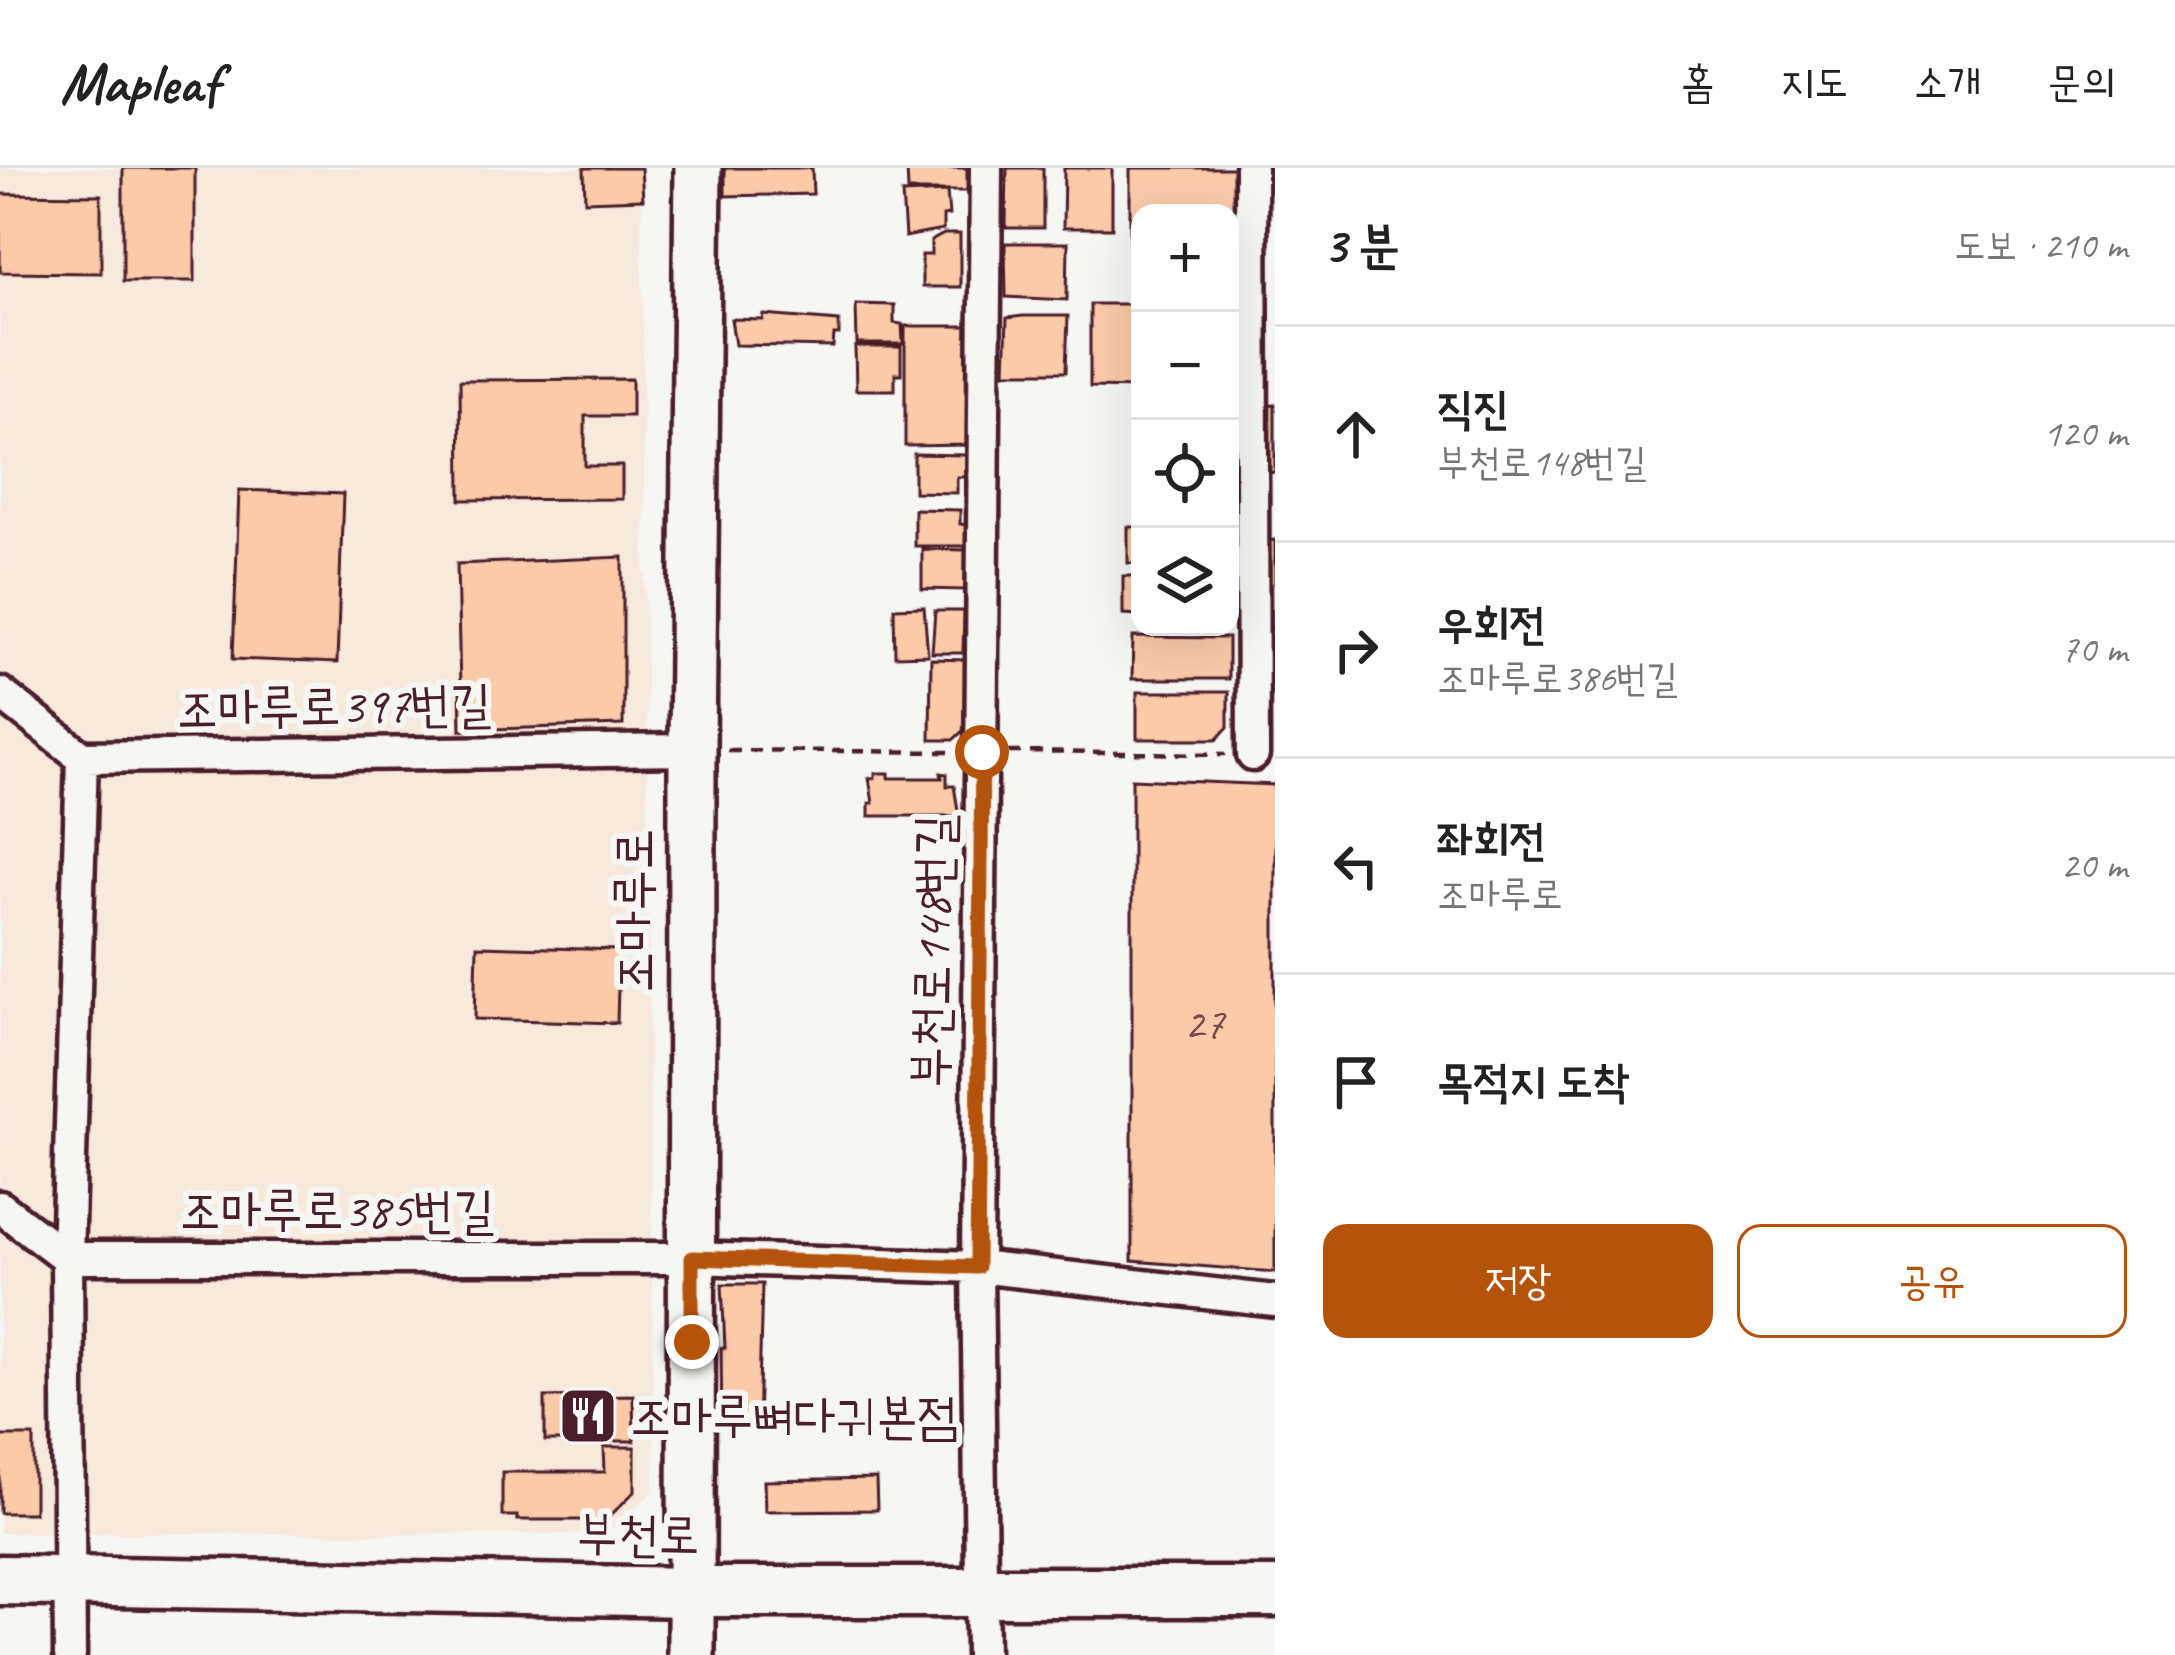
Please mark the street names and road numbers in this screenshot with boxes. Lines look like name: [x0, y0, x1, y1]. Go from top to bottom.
street label: 조마루로397번길: [176, 671, 492, 741]
street label: 부천로148번길: [898, 813, 966, 1089]
street label: 조마루로: [602, 829, 666, 993]
street label: 조마루로385번길: [179, 1178, 495, 1242]
street label: 부천로: [576, 1501, 700, 1567]

